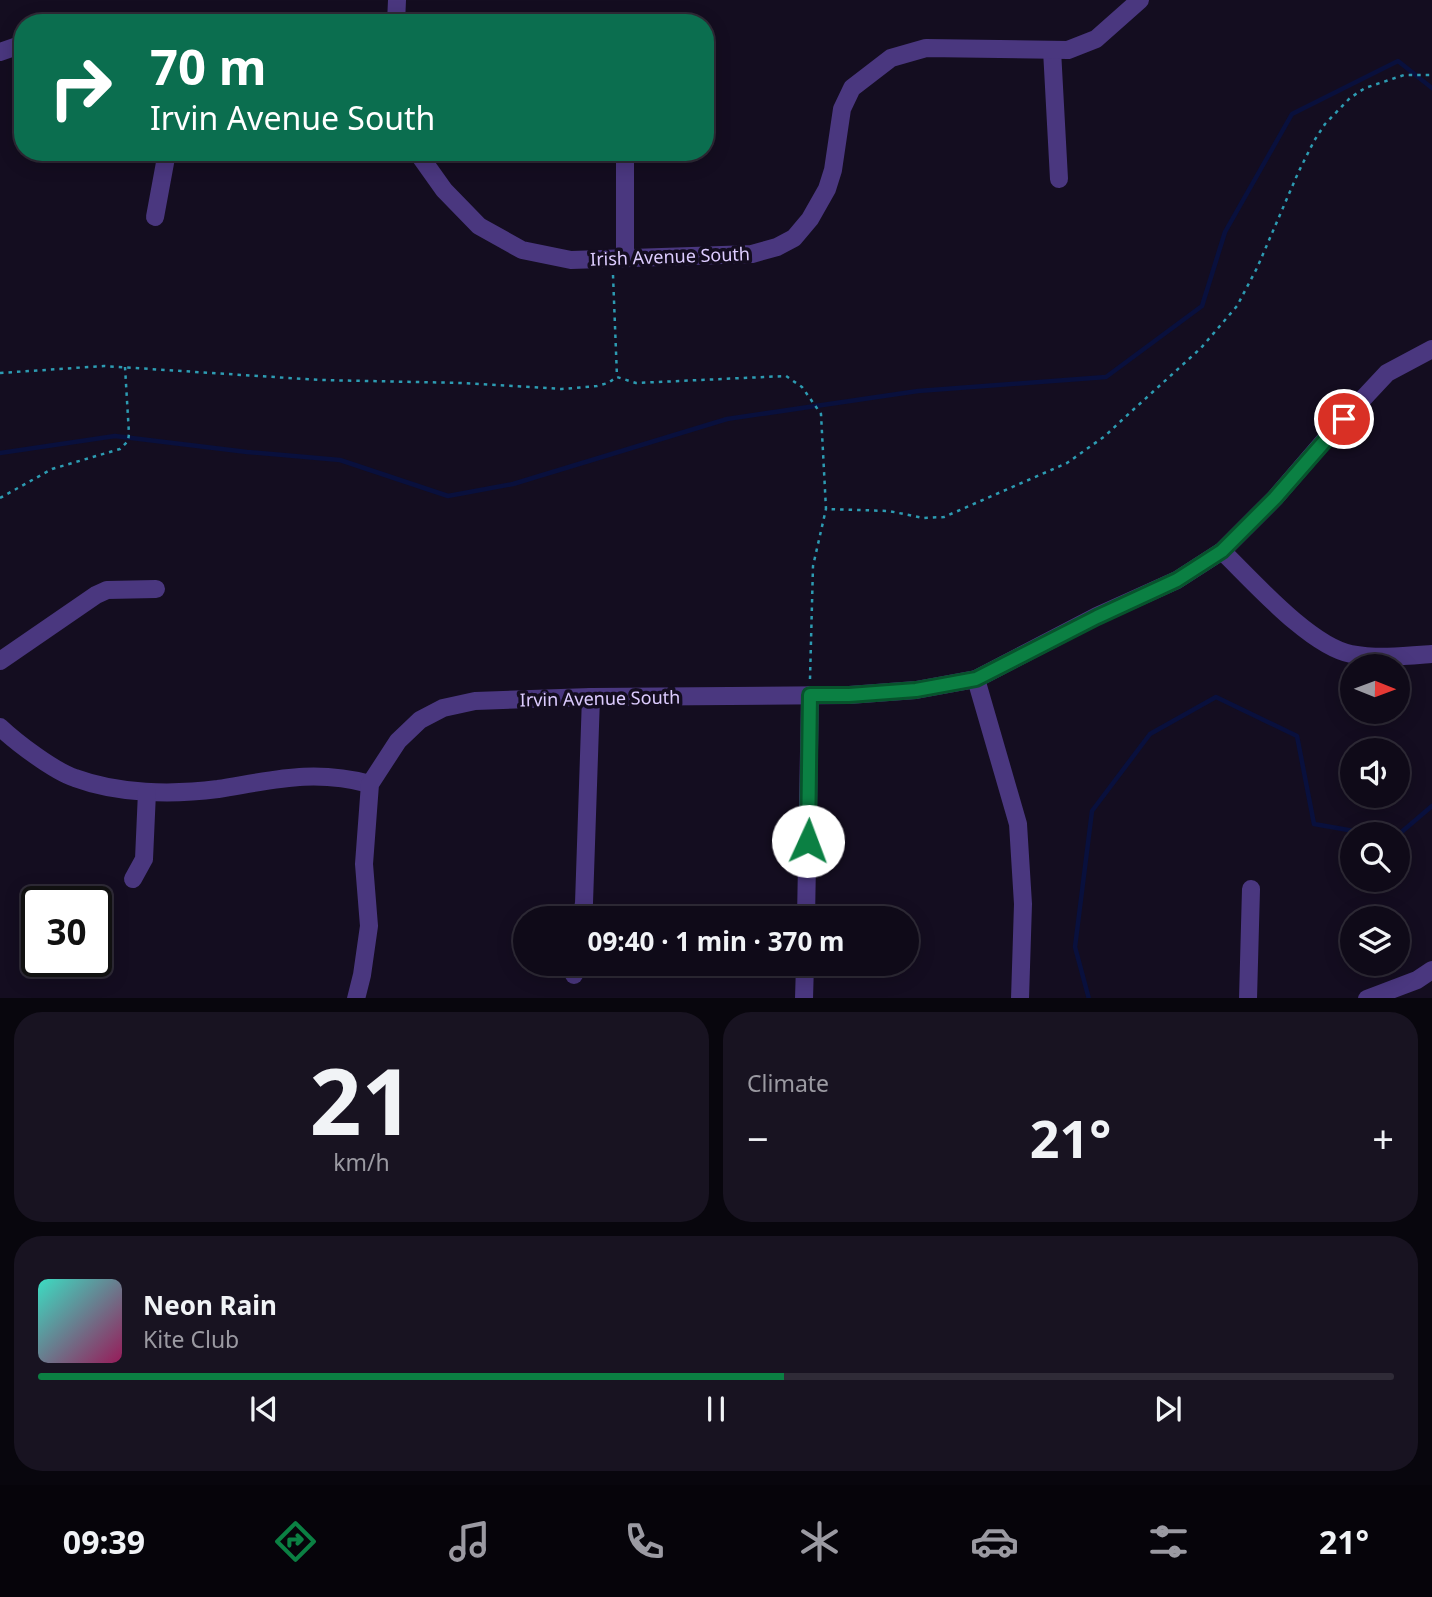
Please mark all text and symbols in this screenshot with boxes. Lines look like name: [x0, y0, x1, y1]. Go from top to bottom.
text: 70 m: [150, 33, 267, 99]
icon: right: [35, 42, 126, 133]
text: Irvin Avenue South: [150, 96, 435, 139]
street label: Irish Avenue South: [590, 241, 750, 271]
pin: [1314, 389, 1374, 449]
icon: arrive: [1325, 400, 1363, 438]
north arrow: [1340, 654, 1410, 724]
map controls: [1340, 654, 1410, 976]
street label: Irvin Avenue South: [520, 685, 680, 711]
button: sound: [1340, 738, 1410, 808]
position arrow: [771, 804, 845, 878]
button: search: [1340, 822, 1410, 892]
speed limit sign: 30: [21, 886, 112, 977]
button: layers: [1340, 906, 1410, 976]
text: 09:40 · 1 min · 370 m: [588, 923, 844, 959]
text: 21: [309, 1038, 414, 1162]
text: Climate: [747, 1067, 829, 1099]
text: 21°: [1030, 1102, 1111, 1173]
text: −: [747, 1112, 769, 1164]
text: +: [1372, 1112, 1394, 1164]
text: km/h: [333, 1146, 390, 1178]
text: Neon Rain: [143, 1287, 277, 1323]
text: Kite Club: [143, 1323, 239, 1355]
icon: previous: [245, 1390, 283, 1428]
icon: pause: [697, 1390, 735, 1428]
icon: next: [1149, 1390, 1187, 1428]
icon: directions: [271, 1517, 320, 1566]
icon: music: [445, 1517, 494, 1566]
icon: phone: [620, 1517, 669, 1566]
icon: climate: [795, 1517, 844, 1566]
icon: car: [970, 1517, 1019, 1566]
icon: filters: [1144, 1517, 1193, 1566]
text: 09:39: [63, 1520, 145, 1563]
text: 21°: [1319, 1520, 1369, 1563]

